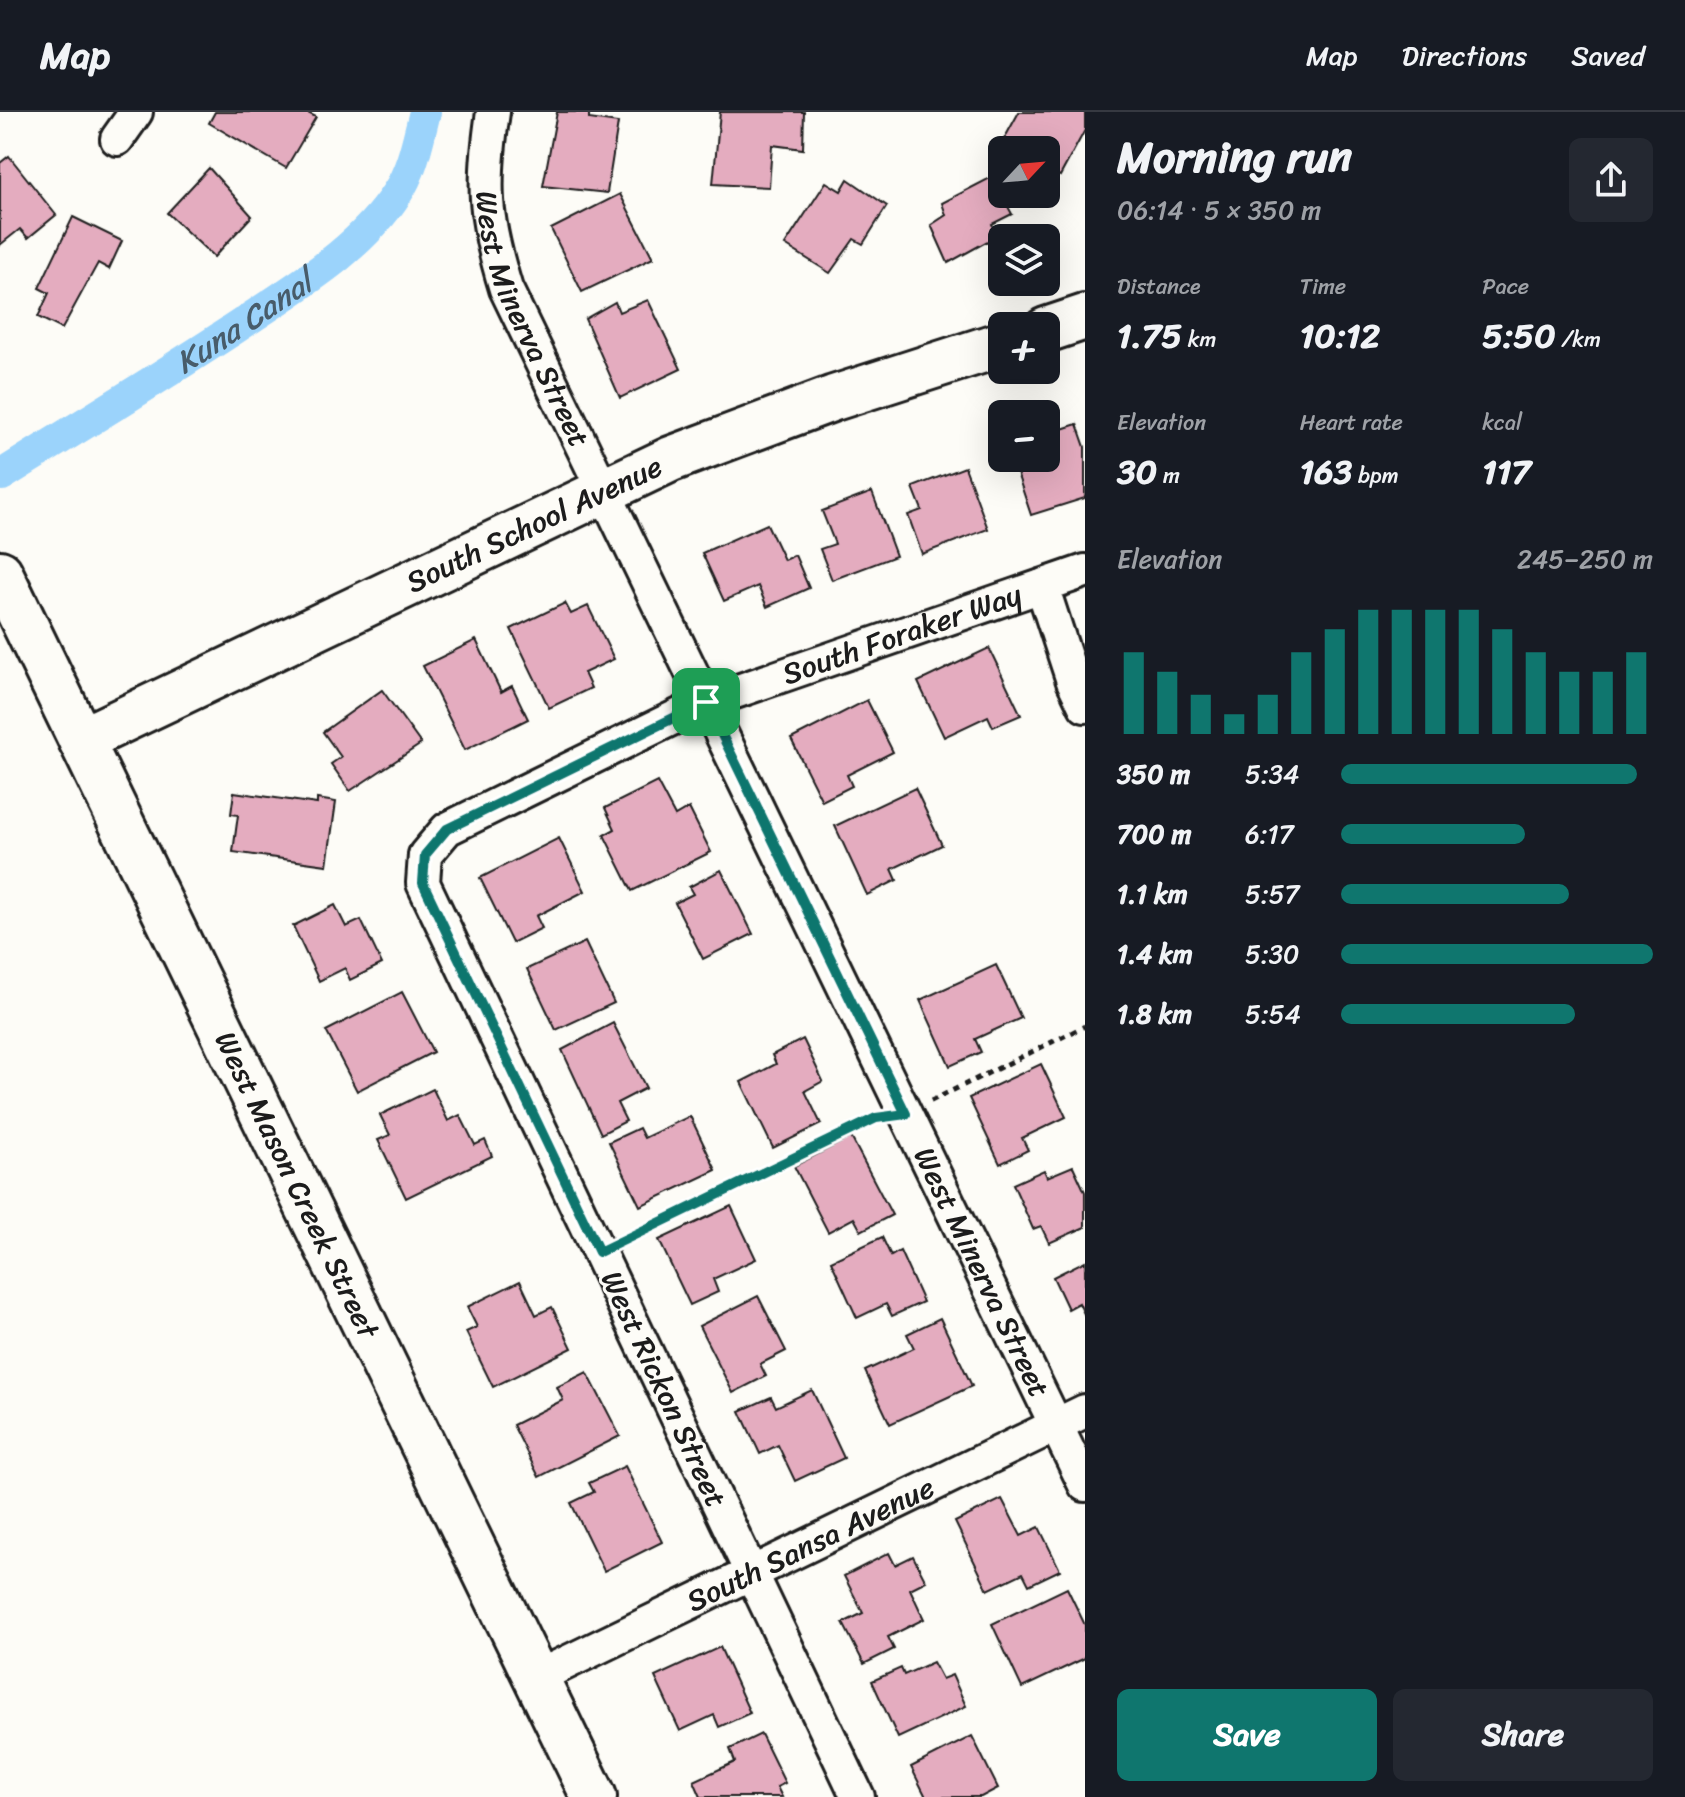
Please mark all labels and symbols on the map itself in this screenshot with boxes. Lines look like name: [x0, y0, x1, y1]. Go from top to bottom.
north arrow: [988, 136, 1060, 208]
street label: West Minerva Street: [459, 189, 606, 457]
water label: Kuna Canal: [163, 251, 331, 389]
street label: South School Avenue: [397, 440, 672, 609]
street label: South Foraker Way: [775, 568, 1030, 701]
pin: [672, 668, 740, 736]
street label: West Mason Creek Street: [199, 1022, 395, 1350]
street label: West Minerva Street: [898, 1137, 1066, 1407]
street label: West Rickon Street: [585, 1261, 743, 1517]
street label: South Sansa Avenue: [677, 1461, 944, 1628]

